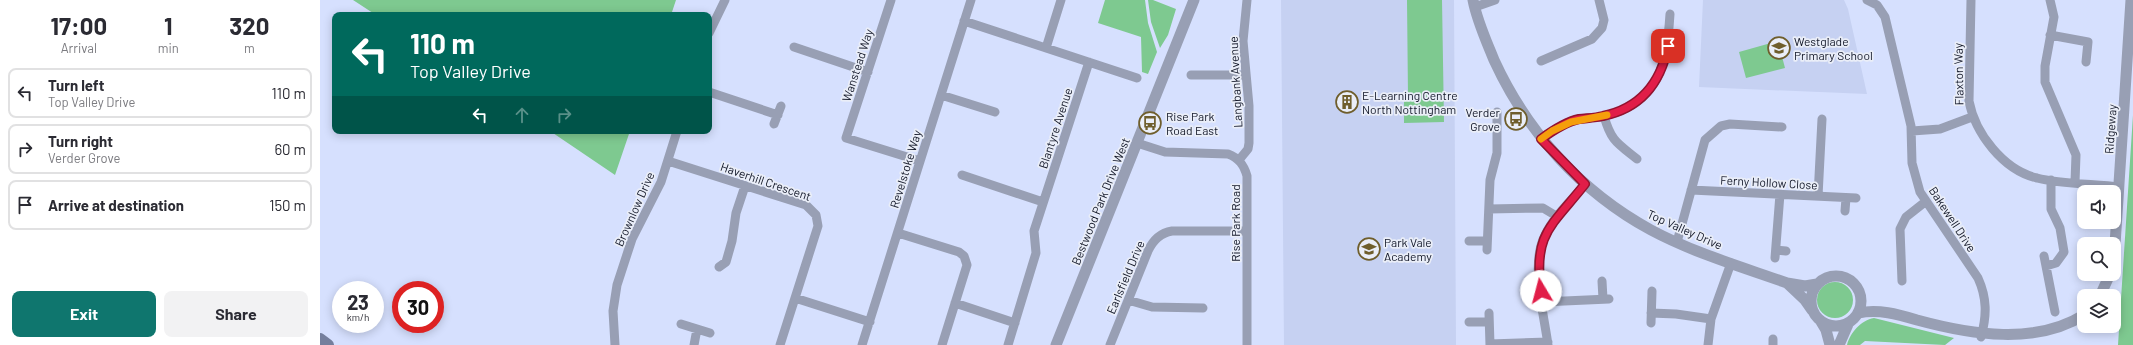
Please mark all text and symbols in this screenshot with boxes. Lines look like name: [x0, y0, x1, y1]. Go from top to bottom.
text: 17:00: [51, 11, 107, 40]
text: 1: [164, 11, 172, 40]
text: 320: [229, 11, 269, 40]
text: 110 m: [410, 26, 475, 60]
street label: Wanstead Way: [839, 27, 875, 103]
icon: left: [344, 28, 396, 80]
pin: [1651, 29, 1685, 63]
place label: Westglade Primary School: [1794, 34, 1873, 62]
icon: arrive: [1657, 35, 1679, 57]
school or university icon: Westglade Primary School: [1766, 35, 1792, 61]
street label: Langbank Avenue: [1226, 36, 1244, 128]
text: Arrival: [61, 40, 97, 56]
text: min: [158, 40, 179, 56]
text: m: [244, 40, 255, 56]
street label: Flaxton Way: [1950, 42, 1966, 105]
text: Top Valley Drive: [410, 60, 531, 82]
text: Turn left: [48, 76, 104, 94]
icon: left: [14, 82, 36, 104]
text: 110 m: [272, 84, 306, 102]
street label: Blantyre Avenue: [1035, 86, 1075, 170]
place label: E-Learning Centre North Nottingham: [1362, 88, 1458, 116]
building icon: E-Learning Centre North Nottingham: [1334, 89, 1360, 115]
text: Top Valley Drive: [48, 94, 135, 110]
street label: Ridgeway: [2101, 103, 2119, 154]
icon: left: [469, 104, 491, 126]
icon: ahead: [511, 104, 533, 126]
icon: right: [553, 104, 575, 126]
place label: Verder Grove: [1465, 105, 1501, 133]
bus stop icon: Verder Grove: [1503, 106, 1529, 132]
place label: Rise Park Road East: [1166, 109, 1218, 137]
bus stop icon: Rise Park Road East: [1137, 110, 1163, 136]
street label: Revelstoke Way: [886, 128, 924, 210]
text: Turn right: [48, 132, 113, 150]
street label: Bestwood Park Drive West: [1068, 135, 1132, 267]
icon: right: [14, 138, 36, 160]
text: 60 m: [274, 140, 306, 158]
text: Verder Grove: [48, 150, 120, 166]
street label: Haverhill Crescent: [719, 159, 813, 203]
street label: Brownlow Drive: [611, 170, 657, 248]
street label: Ferny Hollow Close: [1720, 172, 1818, 192]
street label: Rise Park Road: [1228, 184, 1242, 262]
street label: Bakewell Drive: [1927, 184, 1979, 254]
map controls: [2077, 185, 2121, 333]
button: sound: [2077, 185, 2121, 229]
icon: arrive: [14, 194, 36, 216]
text: Arrive at destination: [48, 196, 184, 214]
text: 150 m: [269, 196, 306, 214]
street label: Top Valley Drive: [1645, 206, 1725, 252]
place label: Park Vale Academy: [1384, 235, 1432, 263]
school or university icon: Park Vale Academy: [1356, 236, 1382, 262]
button: search: [2077, 237, 2121, 281]
street label: Earlsfield Drive: [1103, 238, 1147, 316]
position arrow: [1520, 270, 1562, 312]
speed limit sign: 30: [392, 281, 444, 333]
button: layers: [2077, 289, 2121, 333]
text: 23: [347, 290, 369, 314]
button: Exit: [12, 291, 156, 337]
button: Share: [164, 291, 308, 337]
text: km/h: [347, 311, 369, 323]

